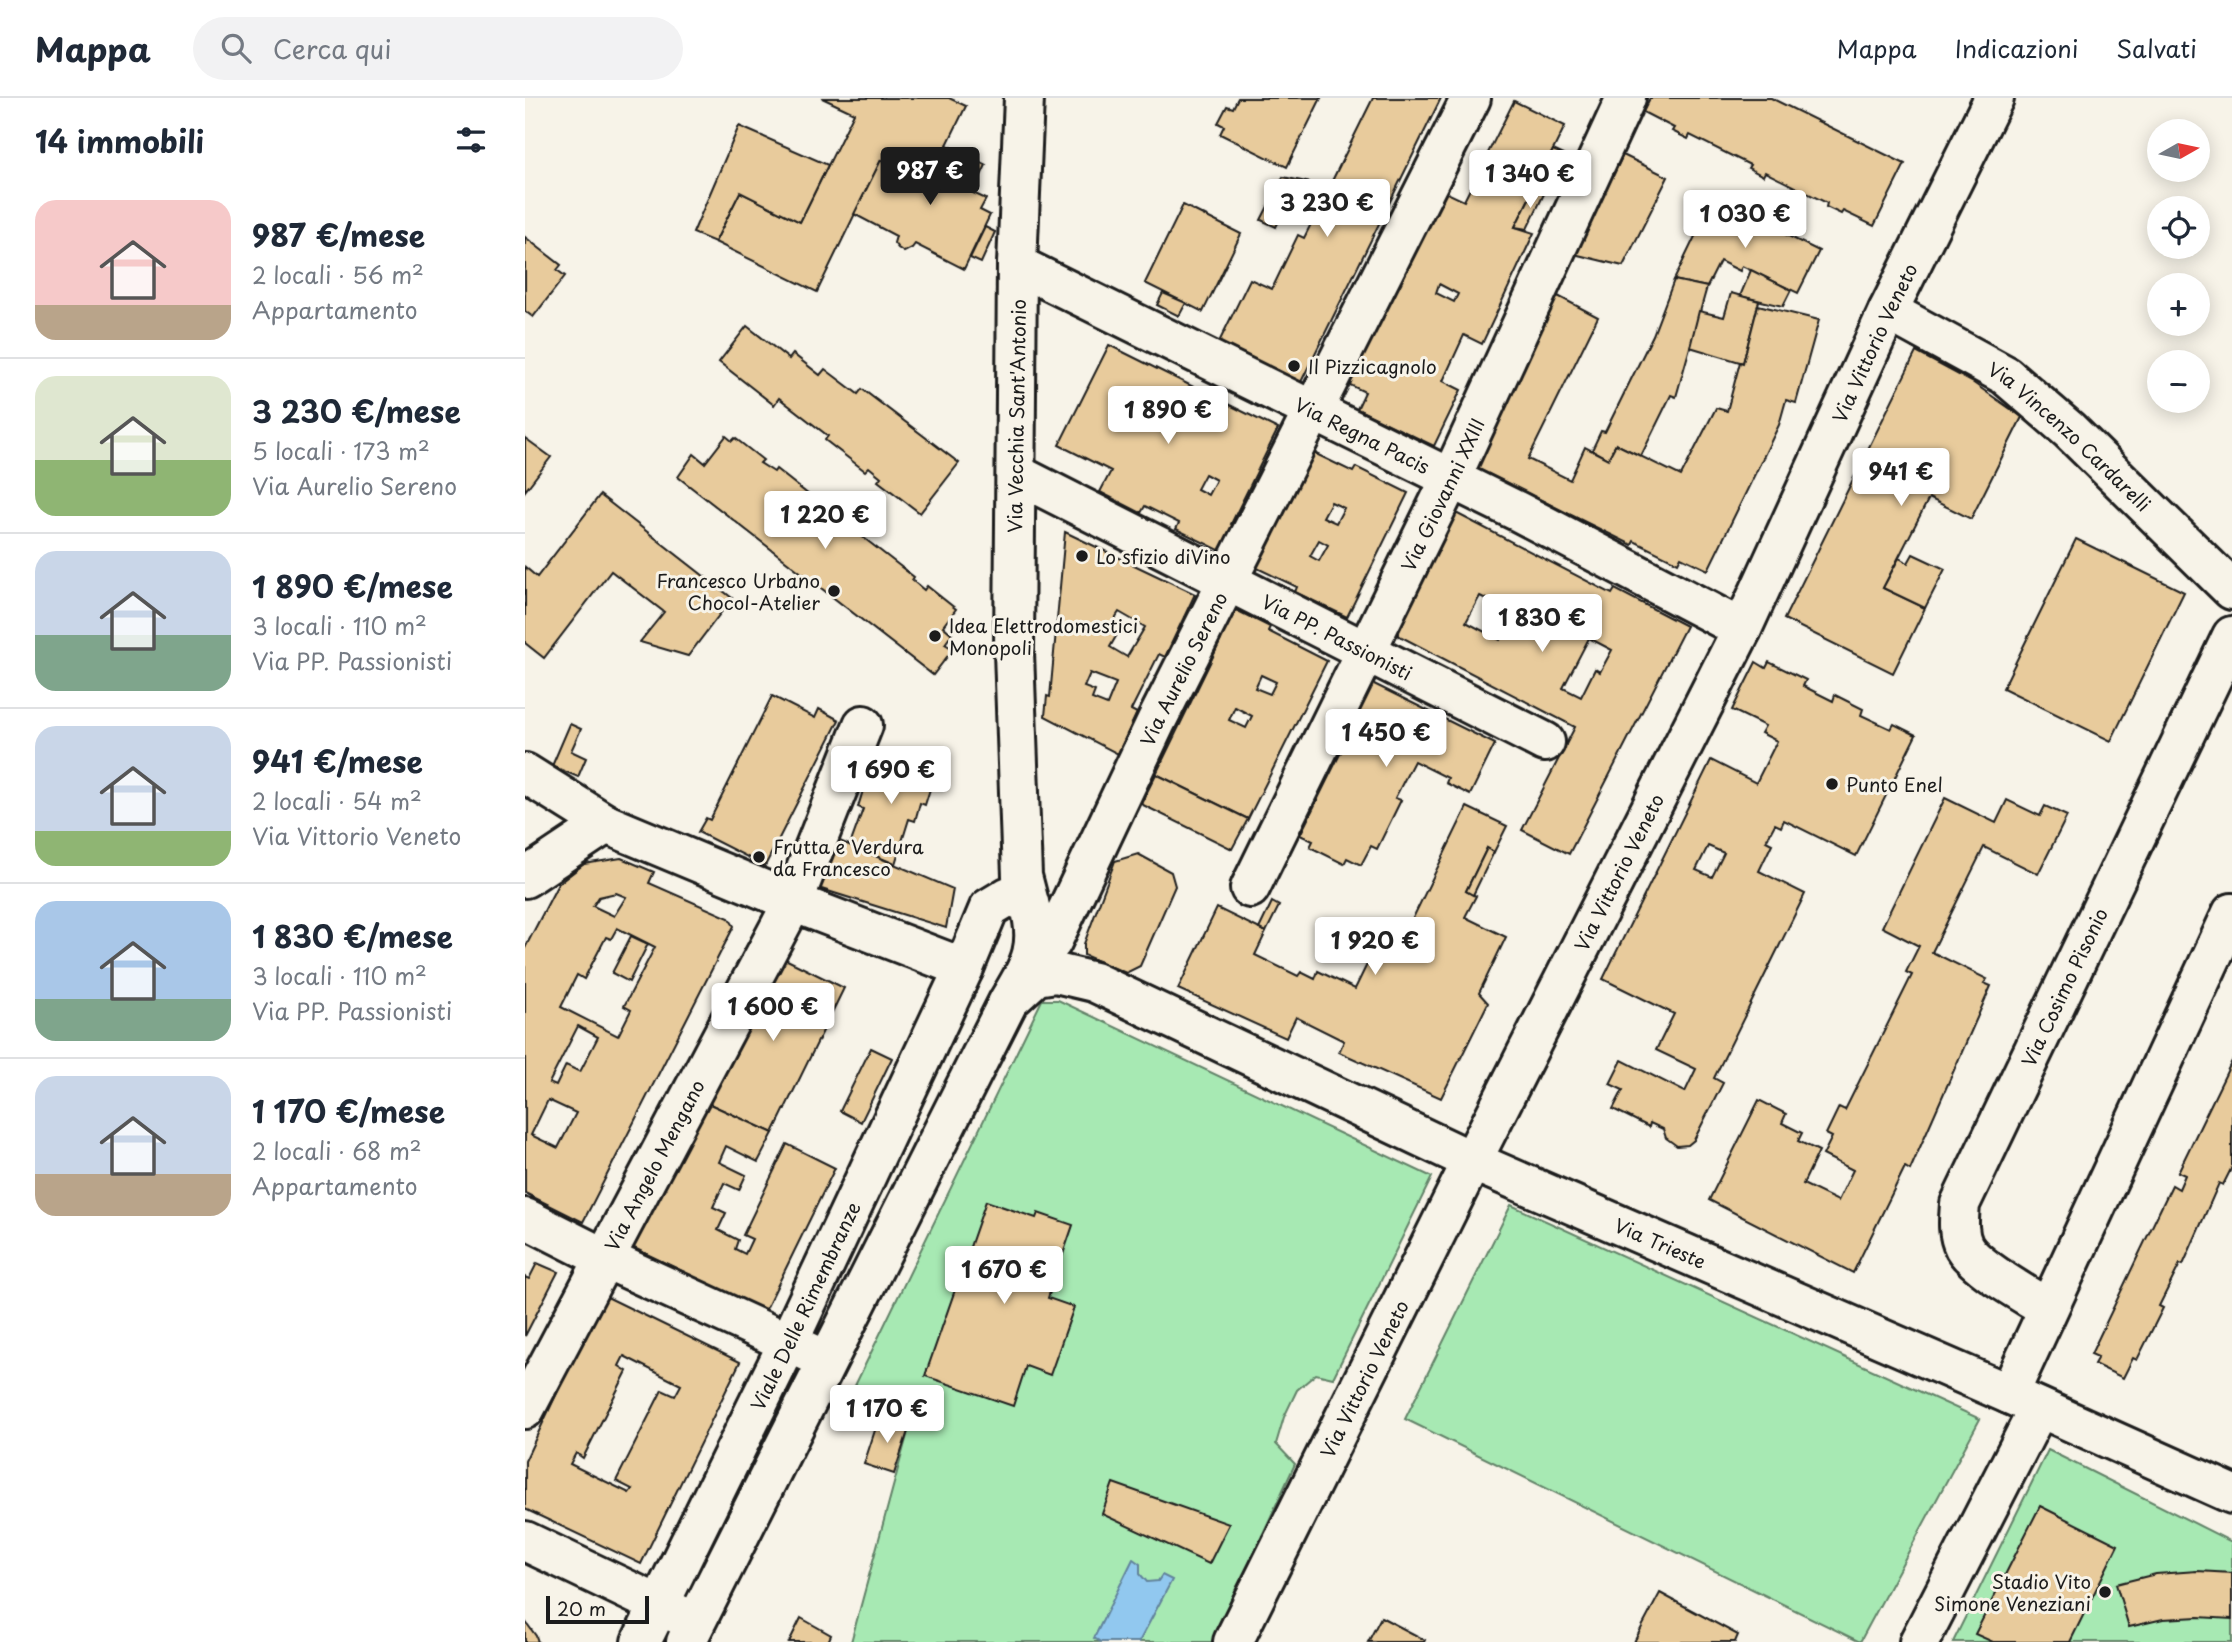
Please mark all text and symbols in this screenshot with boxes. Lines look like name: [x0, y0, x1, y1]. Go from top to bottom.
search box: [193, 17, 683, 80]
text: Mappa: [35, 23, 151, 73]
icon: search: [217, 29, 255, 67]
text: Cerca qui: [273, 29, 392, 68]
text: Mappa: [1837, 30, 1917, 66]
text: Indicazioni: [1955, 30, 2078, 66]
text: Salvati: [2116, 30, 2197, 66]
text: 14 immobili: [35, 118, 204, 163]
north arrow: [2147, 119, 2210, 182]
map controls: [2147, 119, 2210, 413]
icon: filters: [452, 121, 490, 159]
pin: 987 €: [881, 148, 979, 207]
pin: 1 340 €: [1465, 150, 1595, 210]
text: 987 €: [897, 152, 963, 187]
text: 1 340 €: [1485, 155, 1575, 190]
pin: 3 230 €: [1262, 180, 1392, 239]
text: 3 230 €: [1280, 184, 1374, 219]
pin: 1 030 €: [1680, 190, 1810, 250]
text: 1 030 €: [1699, 195, 1791, 230]
button: locate: [2147, 196, 2210, 259]
text: 987 €/mese: [252, 212, 425, 257]
icon: home: [91, 228, 175, 312]
text: 2 locali · 56 m²: [252, 257, 424, 292]
street label: Via Vittorio Veneto: [1825, 258, 1924, 427]
button: +: [2147, 273, 2210, 336]
text: Appartamento: [252, 292, 418, 327]
street label: Via Vecchia Sant'Antonio: [1000, 299, 1032, 533]
button: −: [2147, 350, 2210, 413]
place label: Il Pizzicagnolo: [1308, 352, 1437, 380]
street label: Via Vincenzo Cardarelli: [1983, 354, 2157, 517]
marker: Il Pizzicagnolo: [1286, 358, 1302, 374]
pin: 1 890 €: [1103, 386, 1233, 446]
text: 3 230 €/mese: [252, 388, 461, 433]
street label: Via Regna Pacis: [1290, 390, 1435, 480]
text: 1 890 €: [1124, 391, 1212, 426]
icon: home: [91, 404, 175, 488]
street label: Via Giovanni XXIII: [1393, 413, 1491, 576]
text: 5 locali · 173 m²: [252, 433, 430, 468]
pin: 941 €: [1852, 448, 1950, 508]
text: 941 €: [1868, 453, 1934, 488]
text: Via Aurelio Sereno: [252, 468, 457, 503]
pin: 1 220 €: [760, 491, 890, 551]
text: 1 220 €: [780, 496, 870, 531]
place label: Lo sfizio diVino: [1096, 542, 1230, 570]
marker: Lo sfizio diVino: [1074, 548, 1090, 564]
text: 1 890 €/mese: [252, 563, 453, 608]
place label: Francesco Urbano Chocol-Atelier: [656, 566, 820, 616]
icon: home: [91, 579, 175, 663]
marker: Francesco Urbano Chocol-Atelier: [826, 583, 842, 599]
street label: Via Aurelio Sereno: [1133, 587, 1234, 751]
street label: Via PP. Passionisti: [1257, 587, 1417, 687]
pin: 1 830 €: [1477, 594, 1607, 654]
text: 1 830 €: [1498, 599, 1586, 634]
text: 3 locali · 110 m²: [252, 608, 427, 643]
place label: Idea Elettrodomestici Monopoli: [949, 611, 1138, 661]
marker: Idea Elettrodomestici Monopoli: [927, 628, 943, 644]
text: Via PP. Passionisti: [252, 643, 452, 678]
pin: 1 450 €: [1321, 710, 1451, 769]
text: 1 450 €: [1341, 714, 1431, 749]
text: 941 €/mese: [252, 738, 423, 783]
pin: 1 690 €: [826, 746, 956, 806]
text: 1 690 €: [847, 751, 935, 786]
icon: home: [91, 754, 175, 838]
place label: Punto Enel: [1846, 770, 1943, 798]
marker: Punto Enel: [1824, 776, 1840, 792]
text: 2 locali · 54 m²: [252, 783, 422, 818]
street label: Via Vittorio Veneto: [1567, 789, 1670, 956]
text: Via Vittorio Veneto: [252, 818, 461, 853]
place label: Frutta e Verdura da Francesco: [773, 832, 924, 882]
marker: Frutta e Verdura da Francesco: [751, 849, 767, 865]
street label: Via Cosimo Pisonio: [2014, 903, 2114, 1071]
text: 1 830 €/mese: [252, 913, 453, 958]
pin: 1 920 €: [1310, 918, 1440, 977]
text: 1 920 €: [1331, 922, 1419, 957]
icon: home: [91, 929, 175, 1013]
text: 3 locali · 110 m²: [252, 958, 427, 993]
pin: 1 600 €: [708, 984, 838, 1043]
text: 1 600 €: [727, 988, 819, 1023]
text: Via PP. Passionisti: [252, 993, 452, 1028]
street label: Via Angelo Mengano: [597, 1074, 711, 1256]
text: 1 170 €/mese: [252, 1088, 445, 1133]
icon: home: [91, 1104, 175, 1188]
text: 2 locali · 68 m²: [252, 1133, 422, 1168]
text: Appartamento: [252, 1168, 418, 1203]
street label: Viale Delle Rimembranze: [743, 1197, 867, 1415]
street label: Via Trieste: [1610, 1211, 1711, 1275]
pin: 1 670 €: [939, 1246, 1069, 1306]
text: 1 670 €: [961, 1251, 1047, 1286]
street label: Via Vittorio Veneto: [1313, 1295, 1415, 1462]
pin: 1 170 €: [822, 1386, 952, 1445]
text: 1 170 €: [846, 1390, 928, 1425]
place label: Stadio Vito Simone Veneziani: [1934, 1567, 2091, 1617]
marker: Stadio Vito Simone Veneziani: [2097, 1584, 2113, 1600]
scale bar: [546, 1593, 649, 1625]
text: 20 m: [557, 1594, 606, 1622]

